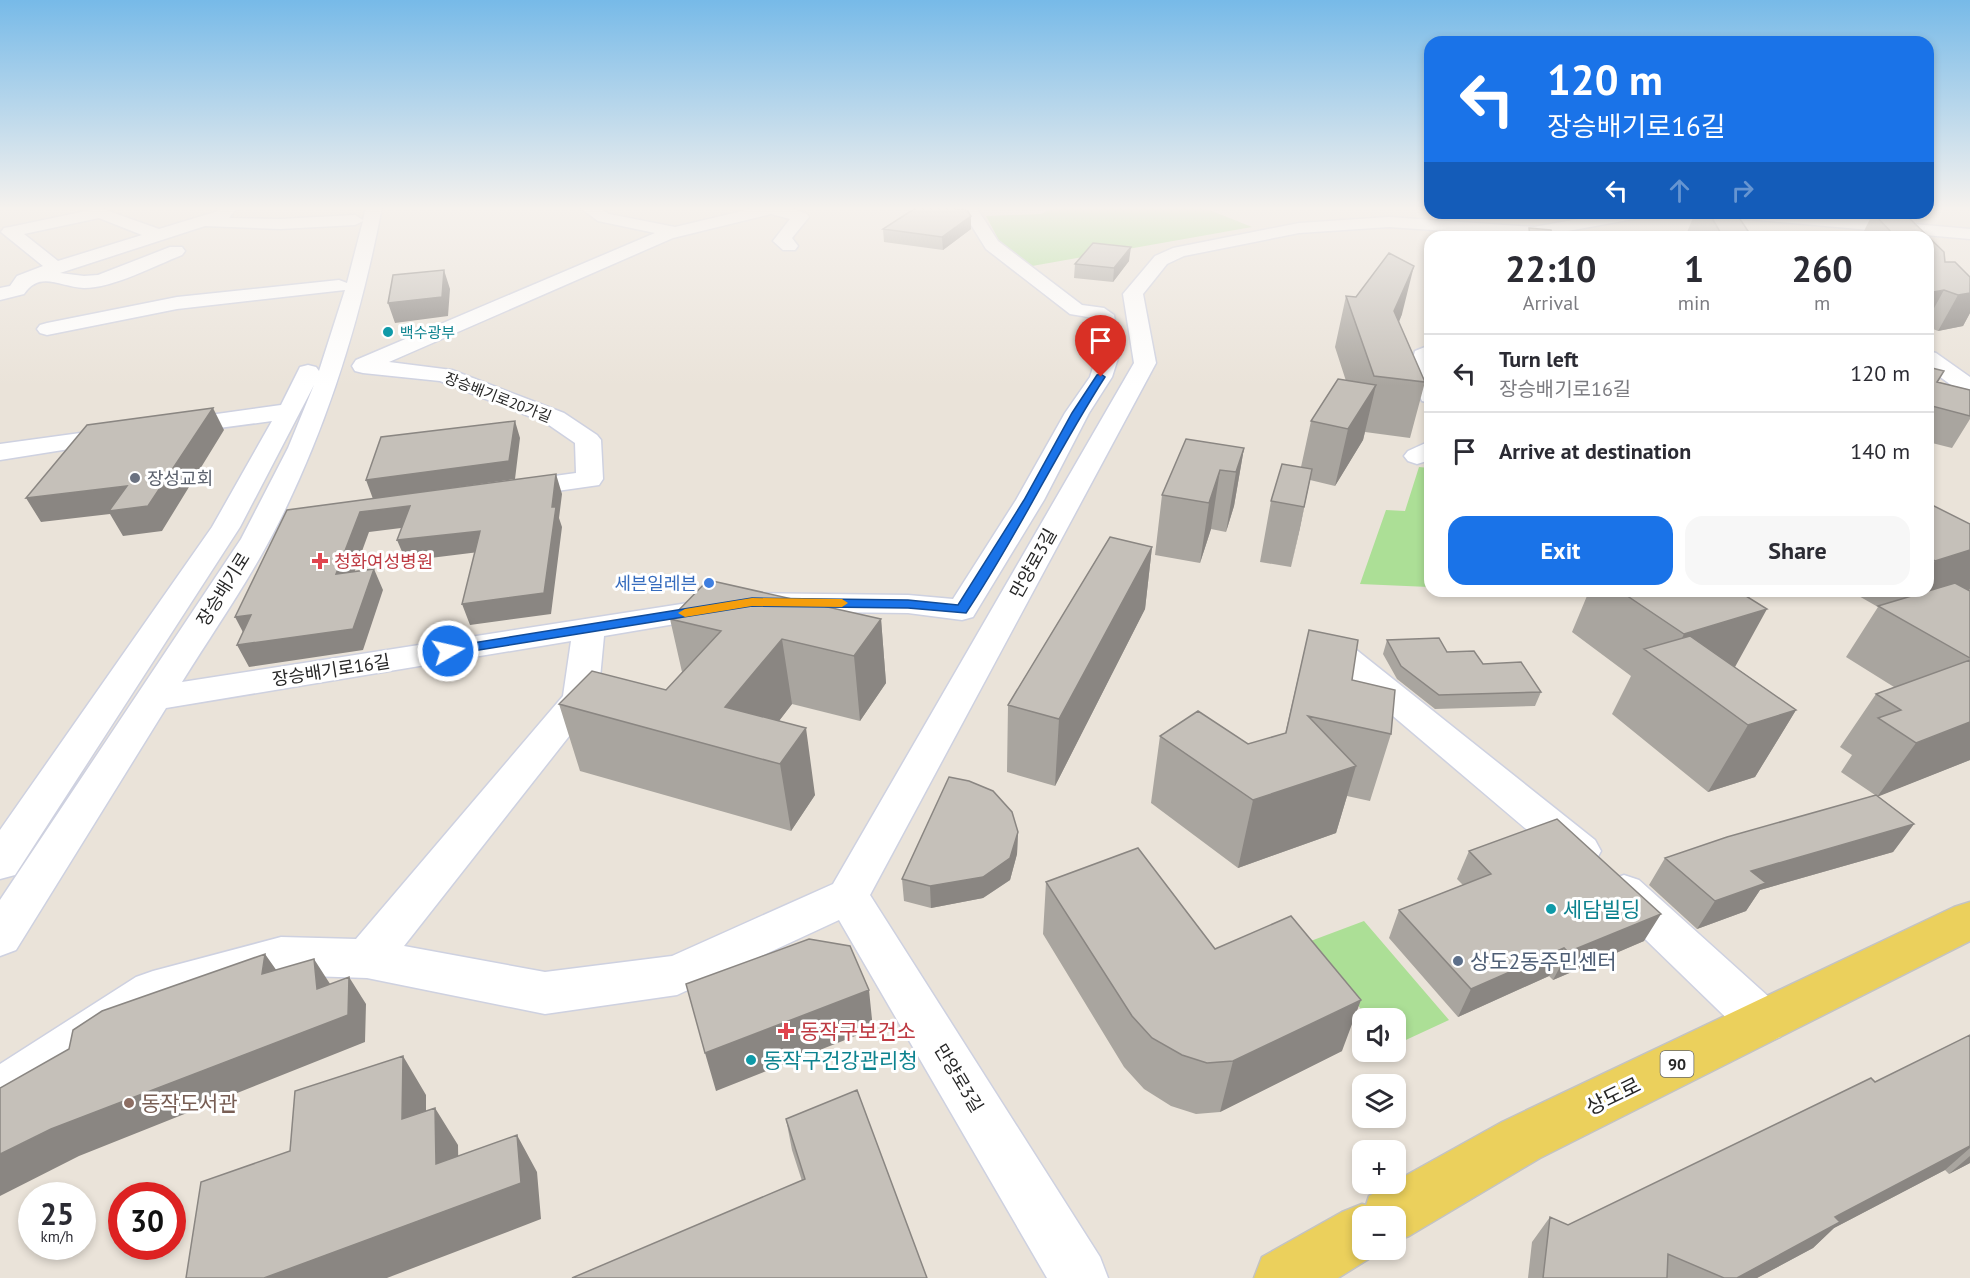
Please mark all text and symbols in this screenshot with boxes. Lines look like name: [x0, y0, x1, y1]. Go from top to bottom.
text: 120 m: [1547, 52, 1663, 107]
icon: left: [1448, 60, 1526, 138]
text: 장승배기로16길: [1547, 109, 1725, 143]
icon: left: [1600, 174, 1633, 207]
icon: ahead: [1663, 174, 1696, 207]
icon: right: [1726, 174, 1759, 207]
text: 22:10: [1505, 245, 1597, 292]
text: 1: [1684, 245, 1704, 292]
text: 260: [1792, 245, 1853, 292]
text: Arrival: [1523, 290, 1579, 316]
text: min: [1678, 290, 1710, 316]
text: m: [1814, 290, 1830, 316]
pin: [1075, 315, 1126, 377]
place label: 백수광부: [400, 323, 455, 342]
icon: arrive: [1084, 324, 1117, 357]
marker: 백수광부: [381, 325, 395, 339]
text: Turn left: [1499, 345, 1579, 373]
icon: left: [1448, 357, 1481, 390]
text: 120 m: [1850, 359, 1910, 387]
street label: 장승배기로20가길: [442, 368, 554, 426]
text: 장승배기로16길: [1499, 376, 1631, 402]
icon: arrive: [1448, 435, 1481, 468]
text: Arrive at destination: [1499, 437, 1691, 465]
text: 140 m: [1850, 437, 1910, 465]
place label: 장성교회: [147, 467, 213, 490]
marker: 장성교회: [128, 471, 142, 485]
button: Exit: [1448, 516, 1673, 585]
button: Share: [1685, 516, 1910, 585]
street label: 만양로3길: [1005, 524, 1061, 602]
street label: 장승배기로: [191, 548, 255, 630]
place label: 청화여성병원: [334, 550, 433, 573]
marker: 청화여성병원: [311, 552, 329, 570]
place label: 세븐일레븐: [614, 572, 697, 595]
marker: 세븐일레븐: [702, 576, 716, 590]
position arrow: [416, 619, 480, 683]
street label: 장승배기로16길: [270, 649, 392, 691]
place label: 세담빌딩: [1563, 896, 1640, 923]
marker: 세담빌딩: [1544, 902, 1558, 916]
place label: 상도2동주민센터: [1470, 948, 1617, 975]
marker: 상도2동주민센터: [1451, 954, 1465, 968]
map controls: [1352, 1008, 1406, 1260]
button: sound: [1352, 1008, 1406, 1062]
place label: 동작구보건소: [800, 1018, 916, 1045]
marker: 동작구보건소: [777, 1022, 795, 1040]
street label: 만양로3길: [930, 1039, 988, 1117]
place label: 동작구건강관리청: [763, 1047, 918, 1074]
road number: 90: [1660, 1051, 1694, 1077]
marker: 동작구건강관리청: [744, 1053, 758, 1067]
street label: 상도로: [1581, 1071, 1645, 1121]
button: layers: [1352, 1074, 1406, 1128]
place label: 동작도서관: [141, 1090, 238, 1117]
marker: 동작도서관: [122, 1096, 136, 1110]
button: +: [1352, 1140, 1406, 1194]
speed limit sign: 30: [108, 1182, 186, 1260]
text: 25: [40, 1194, 74, 1233]
button: −: [1352, 1206, 1406, 1260]
text: km/h: [41, 1227, 73, 1246]

